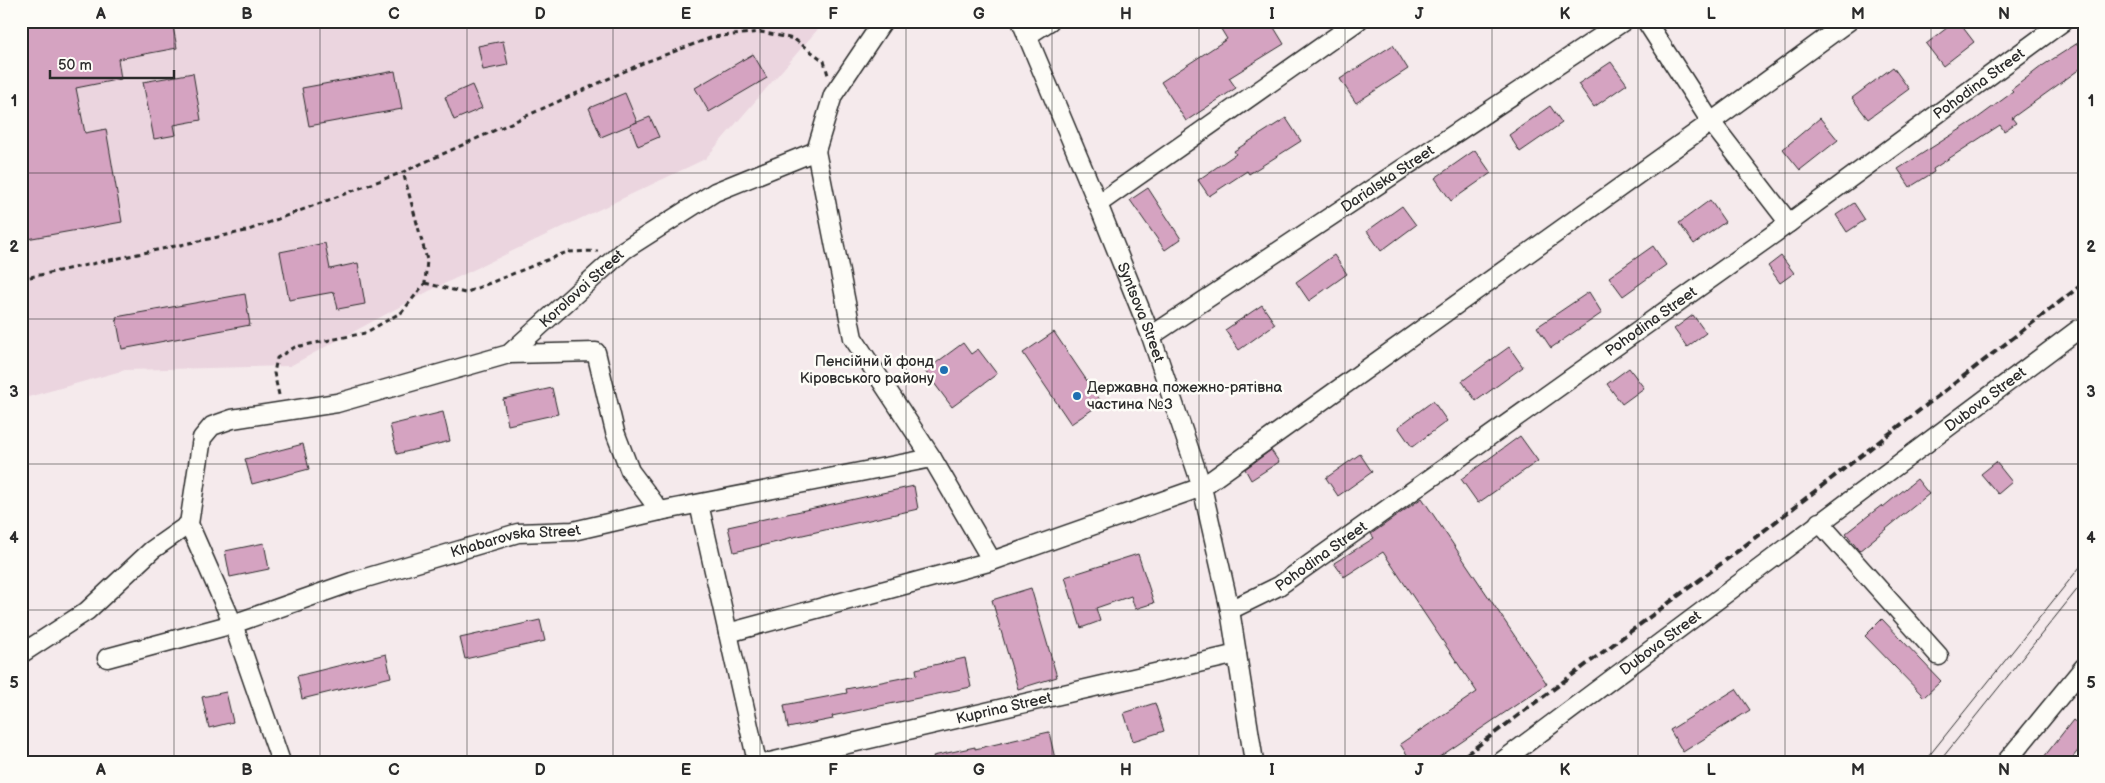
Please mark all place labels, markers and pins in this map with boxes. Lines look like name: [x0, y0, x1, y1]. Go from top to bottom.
place label: Пенсійни й фонд Кіровського району: [800, 352, 934, 388]
marker: Пенсійни й фонд Кіровського району: [938, 364, 950, 376]
place label: Державна пожежно-рятівна частина №3: [1087, 378, 1283, 414]
marker: Державна пожежно-рятівна частина №3: [1071, 390, 1083, 402]

